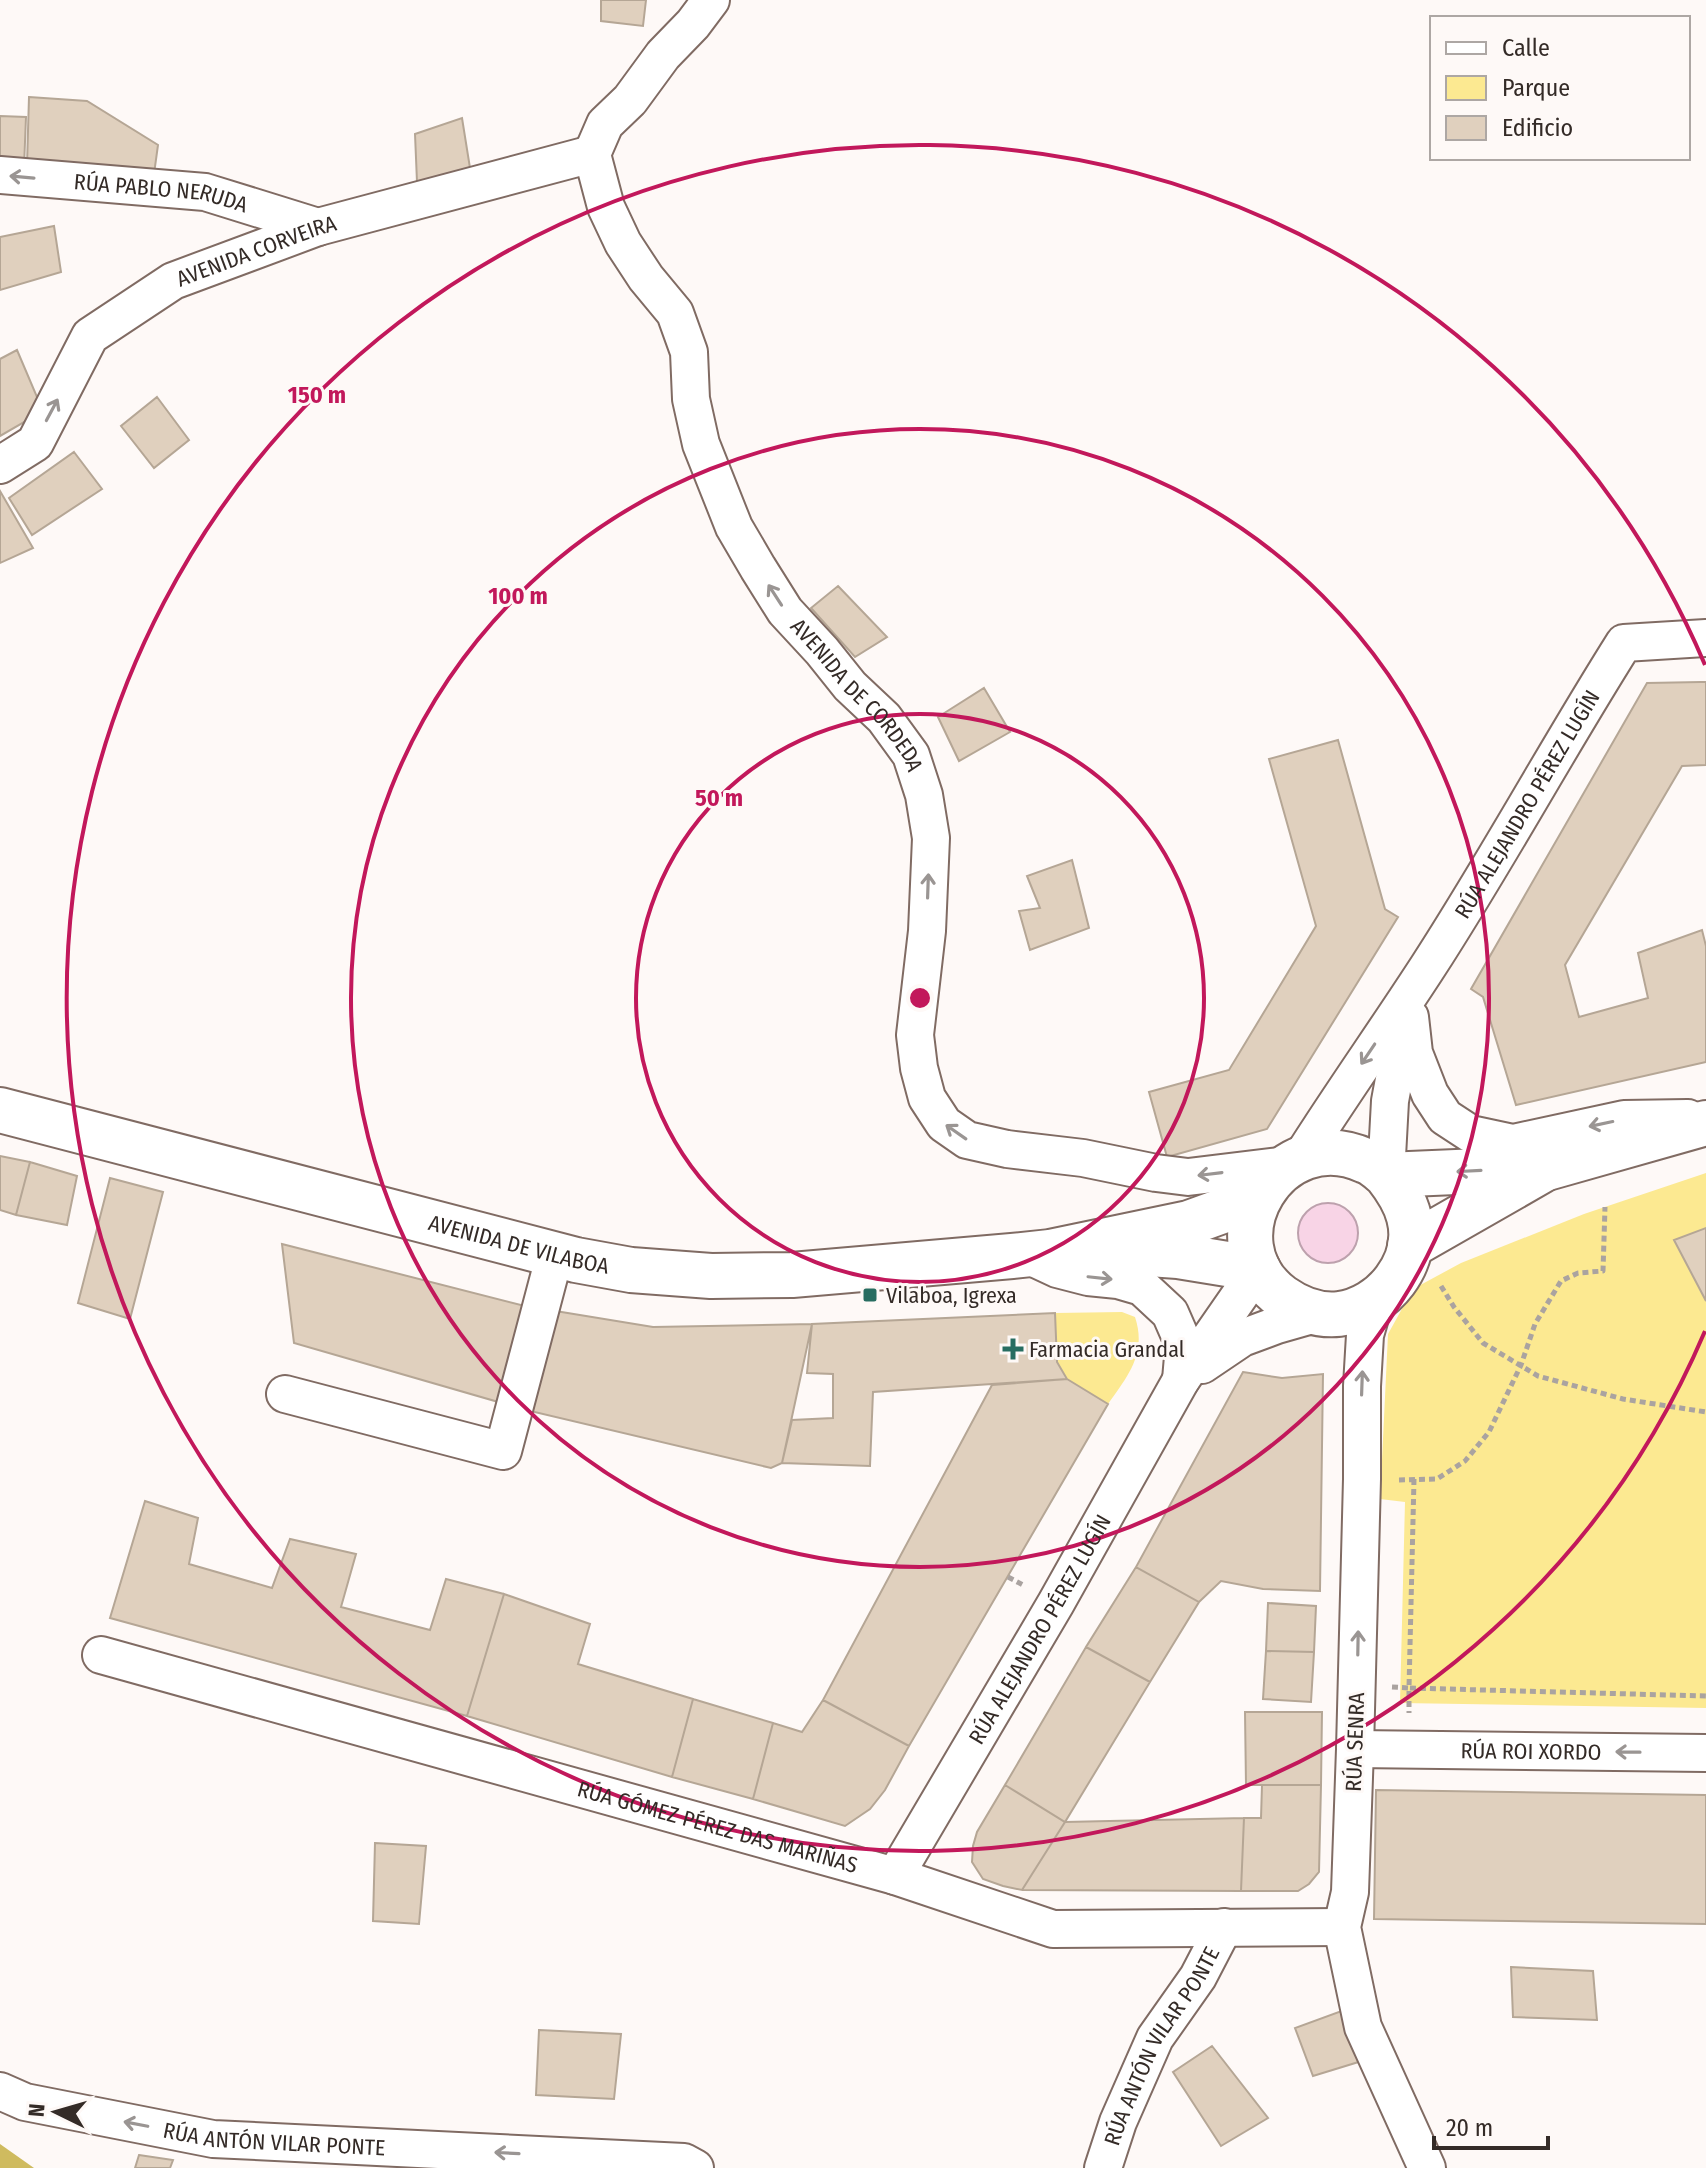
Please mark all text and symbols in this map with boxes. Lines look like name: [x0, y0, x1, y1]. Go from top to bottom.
legend: [1430, 16, 1690, 160]
text: Calle: [1502, 34, 1550, 62]
text: Parque: [1502, 74, 1570, 102]
text: Edificio: [1502, 114, 1573, 142]
street label: RÚA PABLO NERUDA: [73, 168, 251, 218]
one-way arrow: [9, 169, 36, 184]
street label: AVENIDA CORVEIRA: [173, 209, 340, 292]
text: 150 m: [288, 381, 346, 409]
one-way arrow: [44, 399, 60, 423]
text: 100 m: [488, 582, 548, 610]
one-way arrow: [767, 584, 783, 607]
street label: AVENIDA DE CORDEDA: [785, 613, 929, 775]
street label: RÚA ALEJANDRO PÉREZ LUGÍN: [1448, 685, 1605, 923]
text: 50 m: [695, 784, 743, 812]
one-way arrow: [920, 873, 936, 900]
centre of rings: [906, 984, 934, 1012]
one-way arrow: [1360, 1042, 1376, 1064]
one-way arrow: [1588, 1117, 1614, 1132]
one-way arrow: [946, 1124, 968, 1141]
one-way arrow: [1456, 1164, 1483, 1179]
one-way arrow: [1197, 1167, 1224, 1182]
street label: AVENIDA DE VILABOA: [426, 1209, 612, 1279]
one-way arrow: [1086, 1271, 1113, 1286]
place label: Vilaboa, Igrexa: [886, 1282, 1017, 1309]
marker: Vilaboa, Igrexa: [861, 1286, 879, 1304]
place label: Farmacia Grandal: [1029, 1336, 1185, 1363]
marker: Farmacia Grandal: [1004, 1340, 1022, 1358]
one-way arrow: [1355, 1370, 1370, 1397]
street label: RÚA ALEJANDRO PÉREZ LUGÍN: [962, 1510, 1116, 1749]
one-way arrow: [1350, 1630, 1366, 1657]
street label: RÚA SENRA: [1340, 1691, 1370, 1792]
street label: RÚA ROI XORDO: [1460, 1737, 1602, 1765]
one-way arrow: [1615, 1744, 1642, 1760]
street label: RÚA GÓMEZ PÉREZ DAS MARIÑAS: [574, 1775, 861, 1878]
street label: RÚA ANTÓN VILAR PONTE: [1098, 1942, 1225, 2149]
north arrow: [16, 2072, 96, 2152]
scale bar: [1434, 2100, 1548, 2150]
text: N: [23, 2103, 51, 2118]
text: 20 m: [1446, 2114, 1493, 2142]
one-way arrow: [124, 2115, 150, 2130]
street label: RÚA ANTÓN VILAR PONTE: [161, 2116, 386, 2161]
one-way arrow: [494, 2145, 521, 2160]

